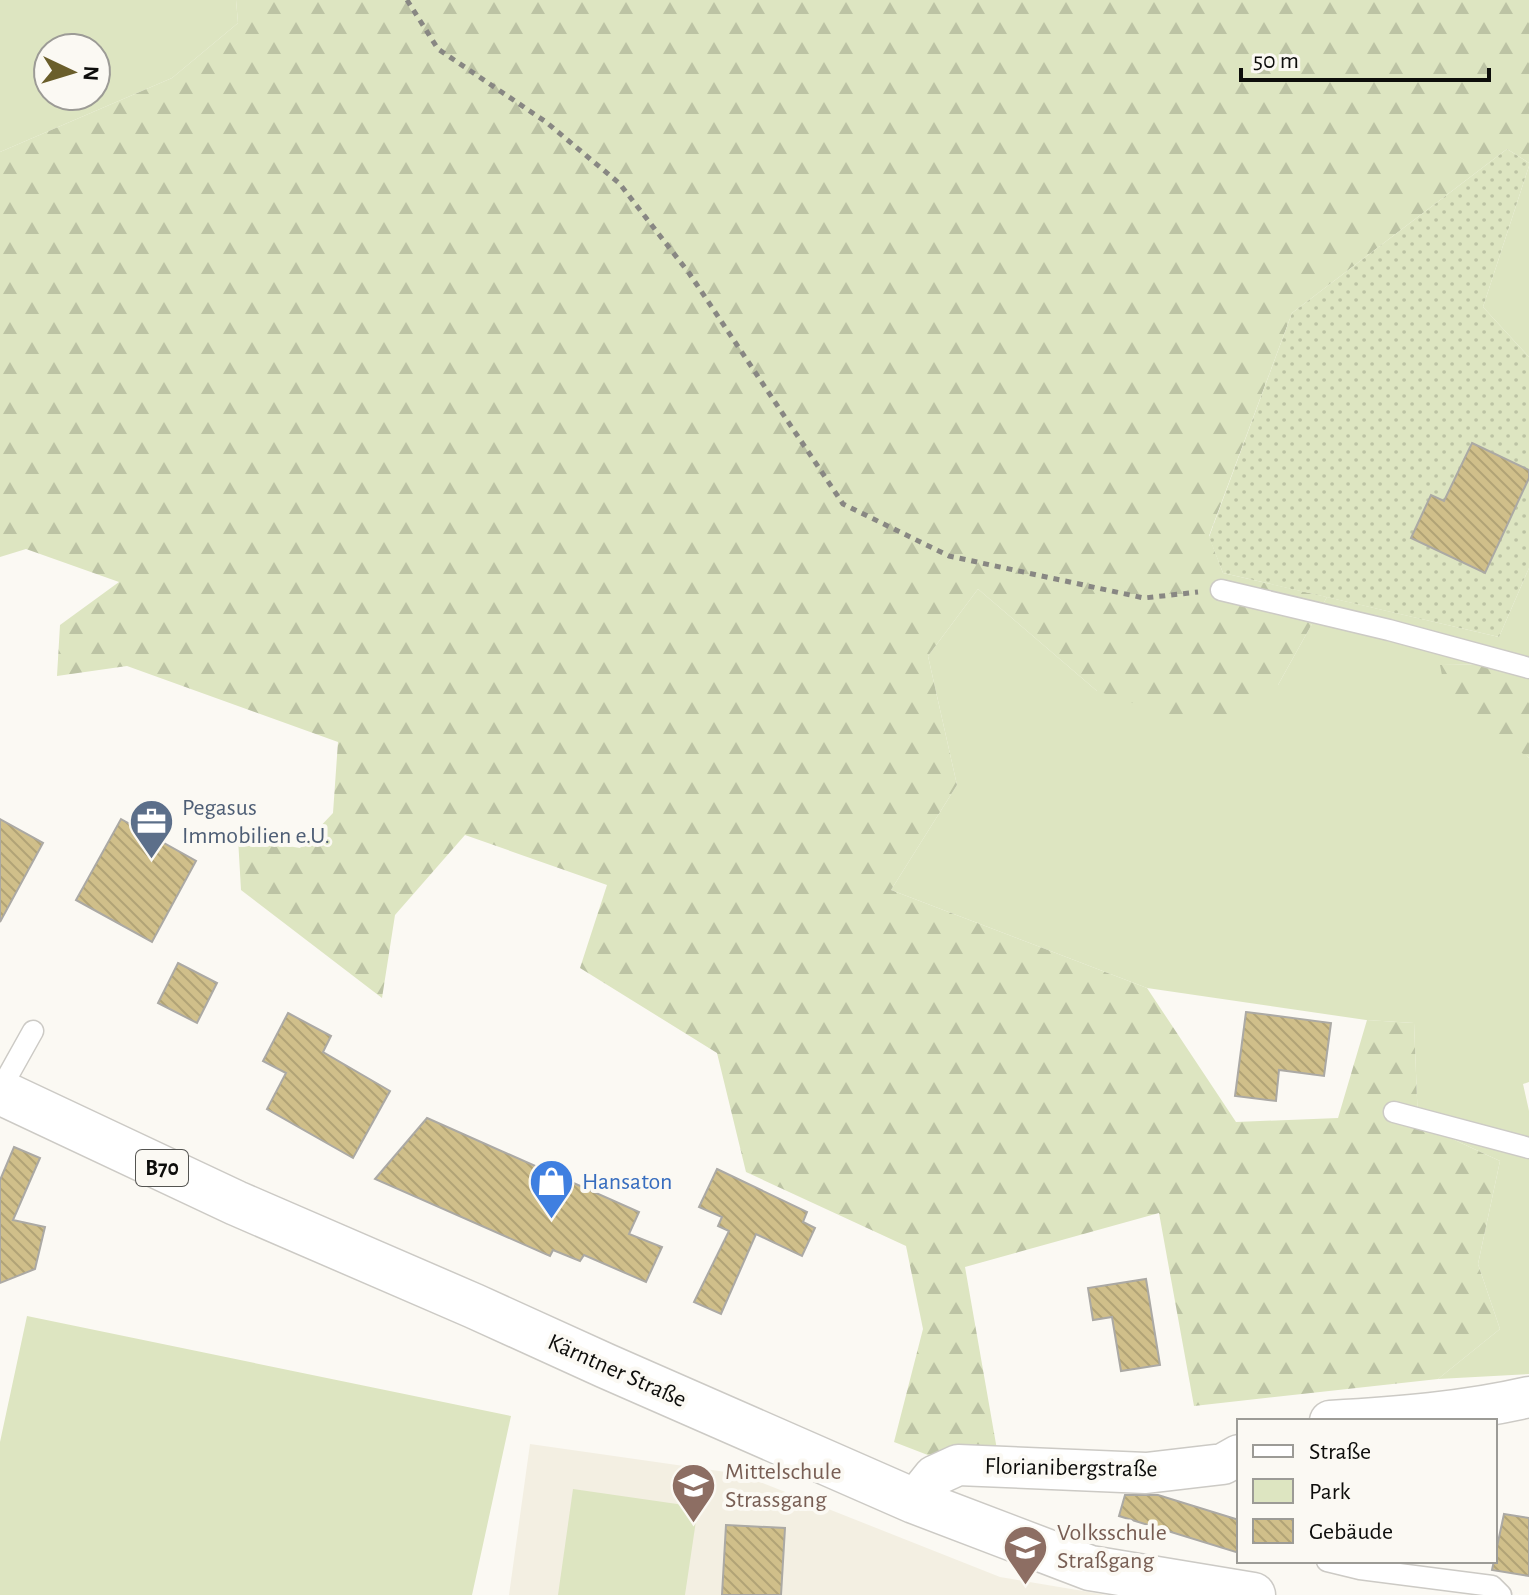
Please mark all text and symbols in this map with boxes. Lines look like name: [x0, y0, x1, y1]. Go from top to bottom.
north arrow: [32, 32, 112, 112]
scale bar: [1241, 32, 1489, 82]
text: 50 m: [1253, 49, 1299, 73]
text: N: [79, 65, 102, 82]
place label: Pegasus Immobilien e.U.: [182, 796, 330, 848]
office icon: Pegasus Immobilien e.U.: [127, 798, 175, 861]
road number: B70: [136, 1150, 188, 1186]
shop icon: Hansaton: [527, 1158, 575, 1221]
place label: Hansaton: [582, 1170, 672, 1194]
street label: Kärntner Straße: [544, 1330, 690, 1412]
legend: [1237, 1419, 1497, 1563]
text: Straße: [1309, 1440, 1371, 1464]
street label: Florianibergstraße: [984, 1454, 1158, 1482]
place label: Mittelschule Strassgang: [725, 1460, 842, 1512]
school or university icon: Mittelschule Strassgang: [670, 1462, 718, 1525]
text: Park: [1309, 1480, 1350, 1504]
text: Gebäude: [1309, 1520, 1393, 1544]
place label: Volksschule Straßgang: [1057, 1521, 1167, 1573]
school or university icon: Volksschule Straßgang: [1002, 1523, 1050, 1586]

